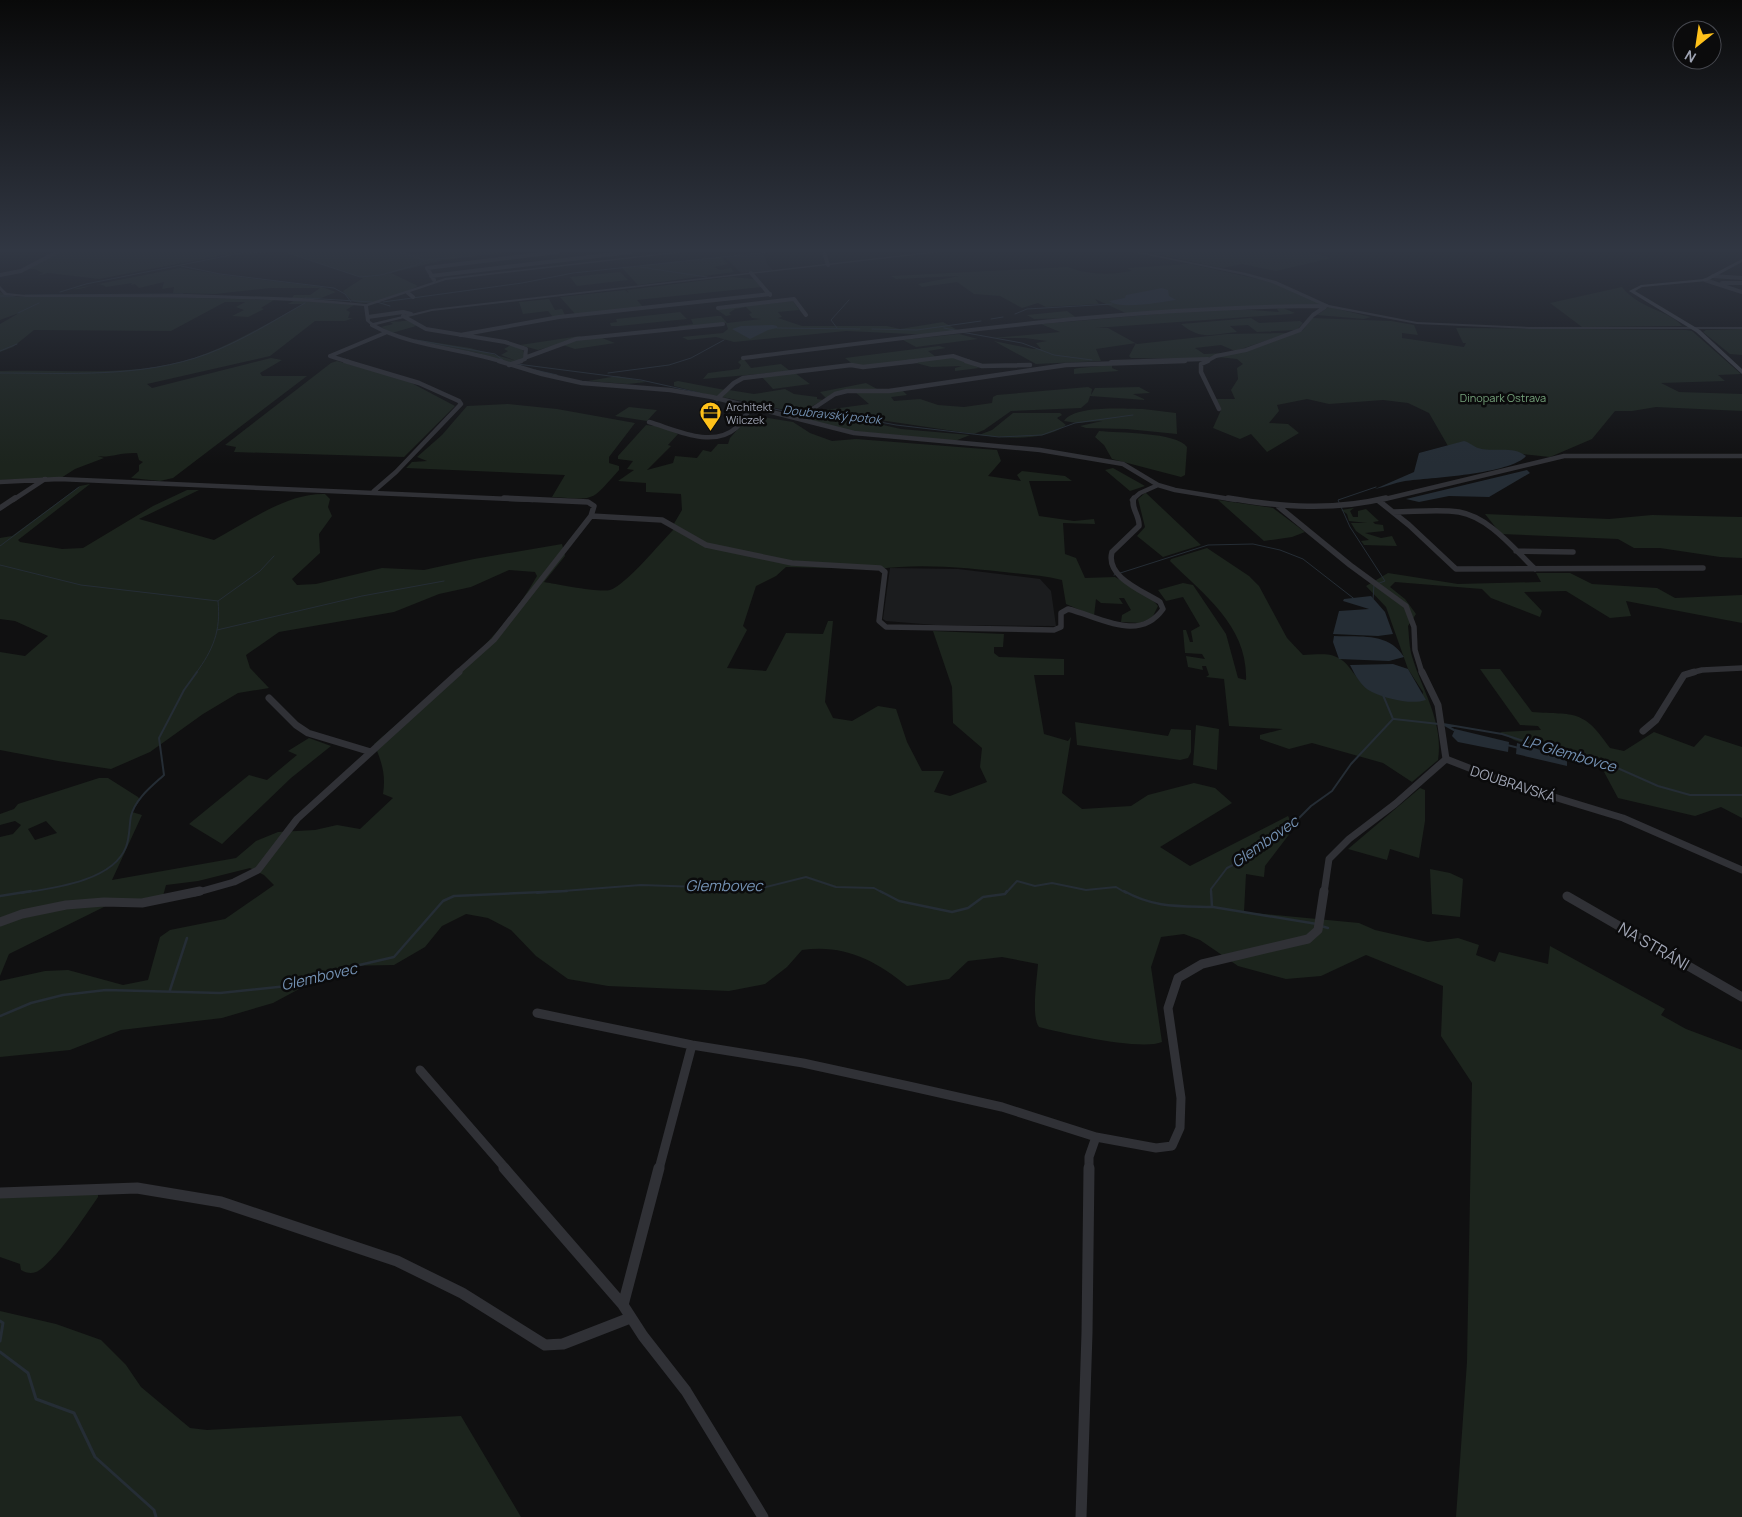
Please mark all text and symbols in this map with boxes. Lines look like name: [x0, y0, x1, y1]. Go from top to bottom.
north arrow: [1672, 20, 1722, 70]
text: N: [1681, 46, 1699, 67]
park label: Dinopark Ostrava: [1460, 390, 1546, 405]
place label: Architekt Wilczek: [726, 399, 773, 427]
office icon: Architekt Wilczek: [698, 401, 722, 432]
water label: Doubravský potok: [782, 401, 884, 428]
water label: LP Glembovce: [1520, 730, 1620, 777]
street label: DOUBRAVSKÁ: [1468, 761, 1558, 806]
water label: Glembovec: [1227, 810, 1304, 872]
water label: Glembovec: [685, 875, 764, 896]
street label: NA STRÁNI: [1614, 917, 1694, 975]
water label: Glembovec: [279, 957, 361, 995]

